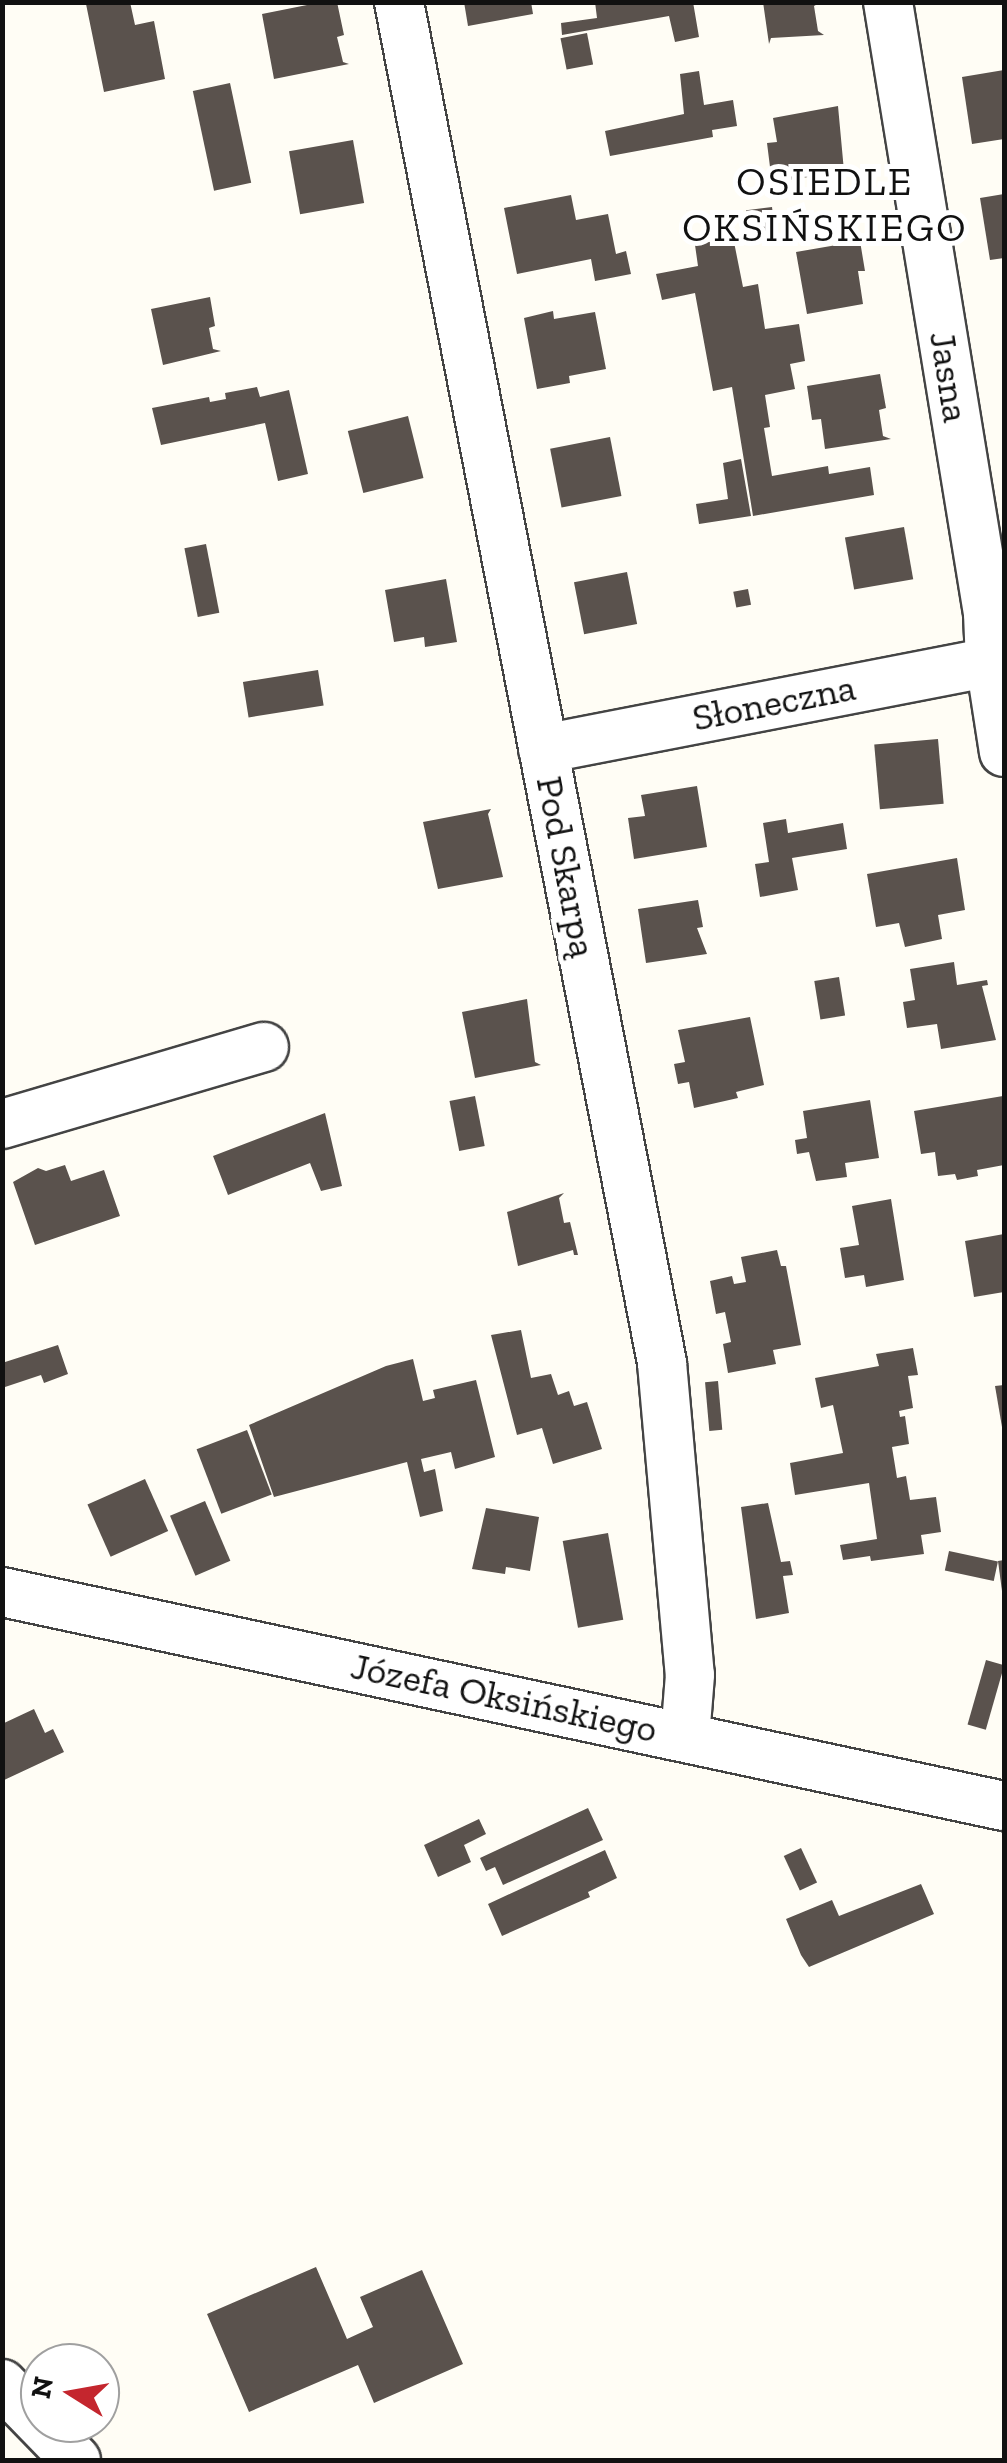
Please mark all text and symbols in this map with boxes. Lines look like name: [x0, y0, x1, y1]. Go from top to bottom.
district label: OSIEDLE OKSIŃSKIEGO: [682, 157, 968, 251]
street label: Jasna: [919, 328, 979, 426]
street label: Słoneczna: [689, 665, 859, 741]
street label: Pod Skarpą: [526, 773, 606, 961]
street label: Józefa Oksińskiego: [347, 1643, 661, 1753]
north arrow: [20, 2343, 120, 2443]
text: N: [24, 2374, 60, 2401]

